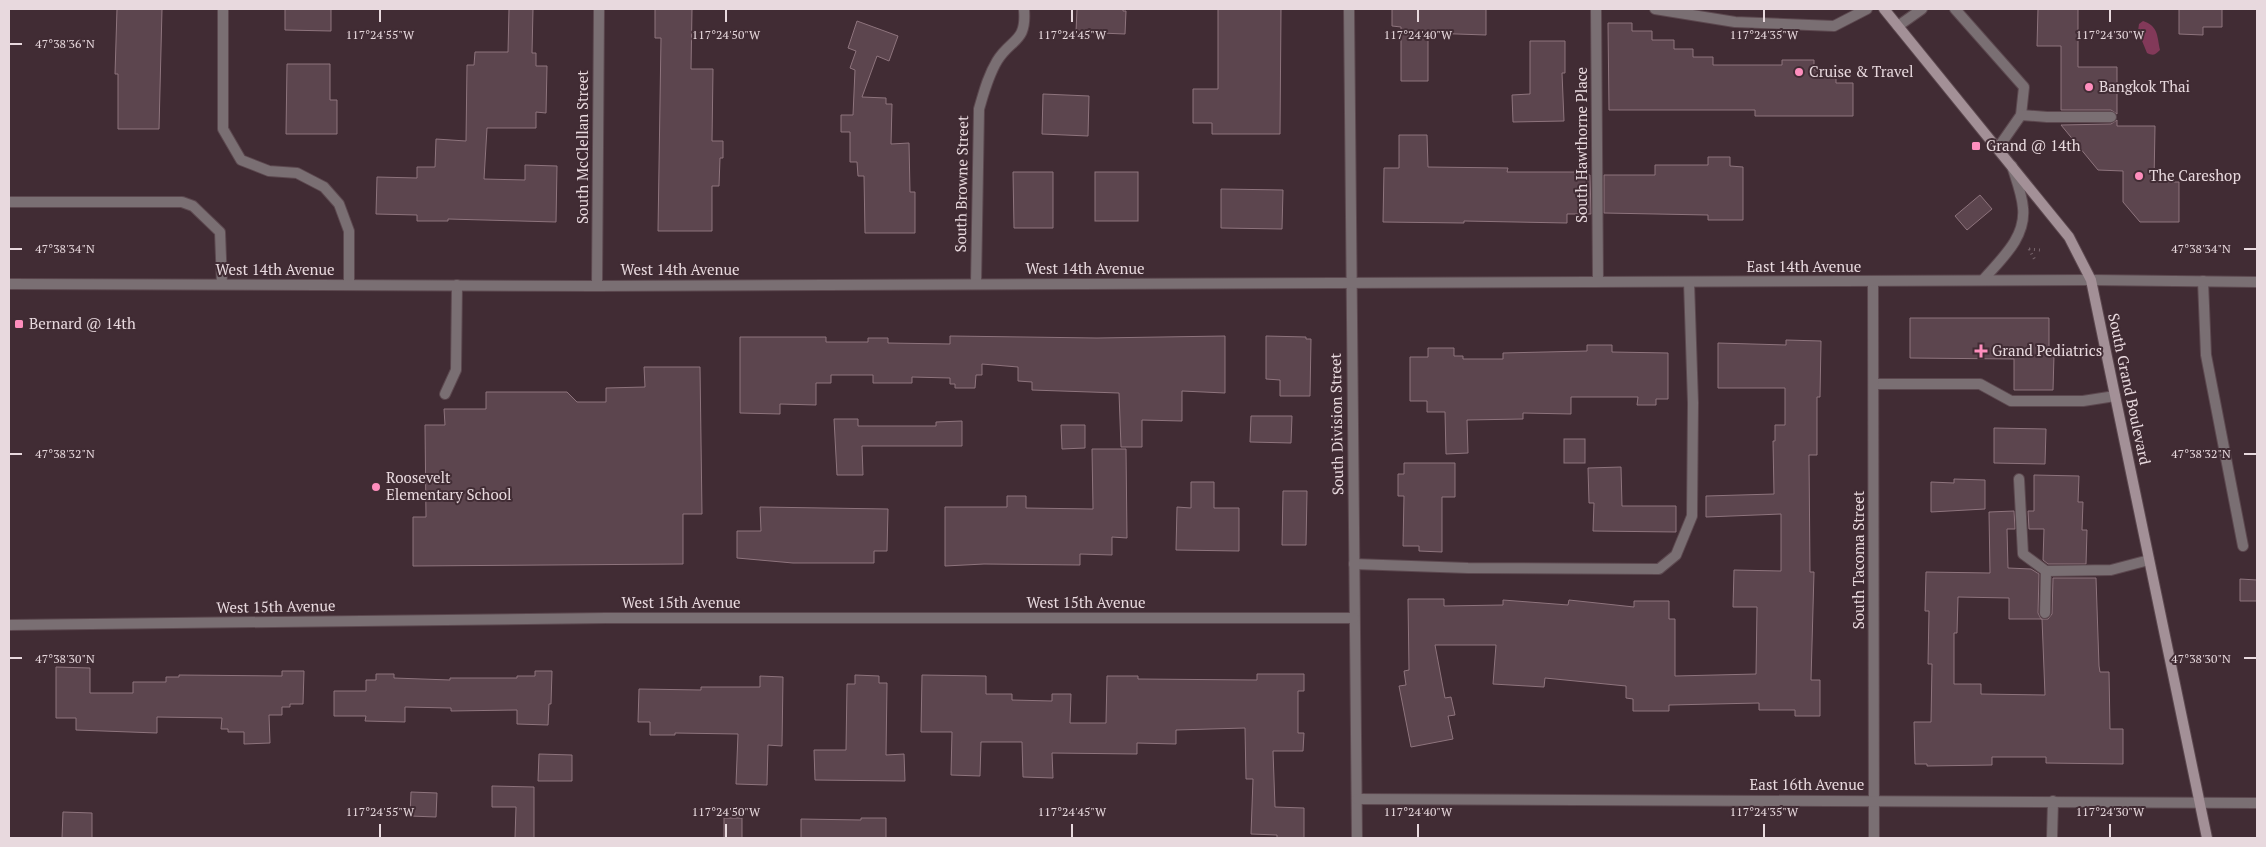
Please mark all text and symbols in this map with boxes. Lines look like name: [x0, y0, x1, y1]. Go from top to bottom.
text: 117°24'55"W: [346, 27, 415, 42]
text: 117°24'50"W: [692, 27, 761, 42]
text: 117°24'45"W: [1038, 27, 1107, 42]
text: 117°24'40"W: [1384, 27, 1453, 42]
text: 117°24'35"W: [1730, 27, 1799, 42]
text: 117°24'30"W: [2076, 27, 2145, 42]
text: 47°38'36"N: [35, 36, 95, 51]
place label: Cruise & Travel: [1809, 61, 1913, 81]
marker: Cruise & Travel: [1793, 66, 1805, 78]
street label: South Hawthorne Place: [1571, 67, 1591, 223]
street label: South McClellan Street: [572, 70, 592, 224]
place label: Bangkok Thai: [2099, 76, 2190, 96]
marker: Bangkok Thai: [2083, 81, 2095, 93]
street label: South Browne Street: [950, 115, 972, 253]
place label: Grand @ 14th: [1986, 135, 2081, 155]
marker: Grand @ 14th: [1970, 140, 1982, 152]
place label: The Careshop: [2149, 165, 2241, 185]
marker: The Careshop: [2133, 170, 2145, 182]
text: 47°38'34"N: [35, 241, 95, 256]
text: 47°38'34"N: [2171, 241, 2231, 256]
street label: East 14th Avenue: [1747, 256, 1861, 276]
street label: West 14th Avenue: [1025, 258, 1145, 278]
street label: West 14th Avenue: [215, 259, 335, 279]
street label: West 14th Avenue: [620, 259, 740, 279]
street label: South Grand Boulevard: [2104, 311, 2156, 467]
place label: Bernard @ 14th: [29, 313, 136, 333]
marker: Bernard @ 14th: [13, 318, 25, 330]
place label: Grand Pediatrics: [1992, 340, 2102, 360]
marker: Grand Pediatrics: [1974, 344, 1988, 358]
street label: South Division Street: [1325, 352, 1347, 495]
text: 47°38'32"N: [35, 446, 95, 461]
text: 47°38'32"N: [2171, 446, 2231, 461]
place label: Roosevelt Elementary School: [386, 467, 512, 504]
marker: Roosevelt Elementary School: [370, 481, 382, 493]
street label: South Tacoma Street: [1848, 490, 1868, 629]
street label: West 15th Avenue: [621, 592, 741, 612]
street label: West 15th Avenue: [1026, 592, 1146, 612]
street label: West 15th Avenue: [216, 595, 336, 617]
text: 47°38'30"N: [35, 651, 95, 666]
text: 47°38'30"N: [2171, 651, 2231, 666]
street label: East 16th Avenue: [1750, 774, 1864, 794]
text: 117°24'55"W: [346, 804, 415, 819]
text: 117°24'50"W: [692, 804, 761, 819]
text: 117°24'45"W: [1038, 804, 1107, 819]
text: 117°24'40"W: [1384, 804, 1453, 819]
text: 117°24'35"W: [1730, 804, 1799, 819]
text: 117°24'30"W: [2076, 804, 2145, 819]

